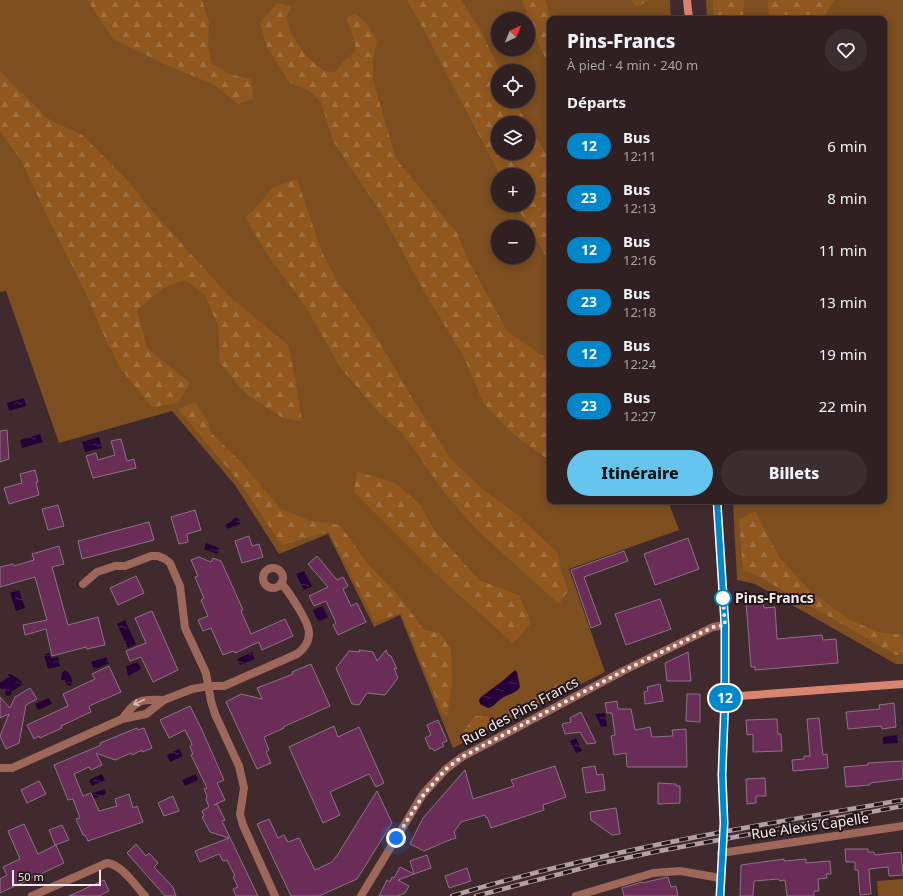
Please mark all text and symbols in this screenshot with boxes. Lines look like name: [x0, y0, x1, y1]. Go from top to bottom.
north arrow: [491, 12, 535, 56]
map controls: [491, 12, 535, 264]
text: Pins-Francs: [567, 28, 676, 54]
button: heart: [825, 29, 867, 71]
text: À pied · 4 min · 240 m: [567, 56, 698, 74]
button: locate: [491, 64, 535, 108]
text: Départs: [567, 92, 626, 112]
button: layers: [491, 116, 535, 160]
text: Bus: [623, 127, 650, 147]
text: 12: [581, 136, 597, 155]
text: 6 min: [827, 136, 867, 156]
text: 12:11: [623, 147, 656, 165]
button: +: [491, 168, 535, 212]
text: Bus: [623, 179, 650, 199]
text: 23: [581, 188, 597, 207]
text: 8 min: [827, 188, 867, 208]
text: 12:13: [623, 199, 656, 217]
button: −: [491, 220, 535, 264]
text: Bus: [623, 231, 650, 251]
text: 12: [581, 240, 597, 259]
text: 11 min: [819, 240, 867, 260]
text: 12:16: [623, 251, 656, 269]
text: Bus: [623, 283, 650, 303]
text: 23: [581, 292, 597, 311]
text: 13 min: [819, 292, 867, 312]
text: 12:18: [623, 303, 656, 321]
text: Bus: [623, 335, 650, 355]
text: 12: [581, 344, 597, 363]
text: 19 min: [819, 344, 867, 364]
text: 12:24: [623, 355, 656, 373]
text: Bus: [623, 387, 650, 407]
text: 23: [581, 396, 597, 415]
text: 22 min: [819, 396, 867, 416]
text: 12:27: [623, 407, 656, 425]
button: Itinéraire: [567, 450, 713, 496]
button: Billets: [721, 450, 867, 496]
place label: Pins-Francs: [735, 588, 814, 607]
marker: Pins-Francs: [714, 589, 732, 607]
street label: Rue des Pins Francs: [458, 672, 582, 749]
line badge: 12: [707, 685, 743, 711]
text: 12: [717, 688, 733, 707]
one-way arrow: [133, 699, 145, 706]
street label: Rue Alexis Capelle: [750, 808, 870, 843]
your location: [386, 828, 406, 848]
scale bar: [12, 868, 101, 887]
text: 50 m: [18, 869, 44, 884]

